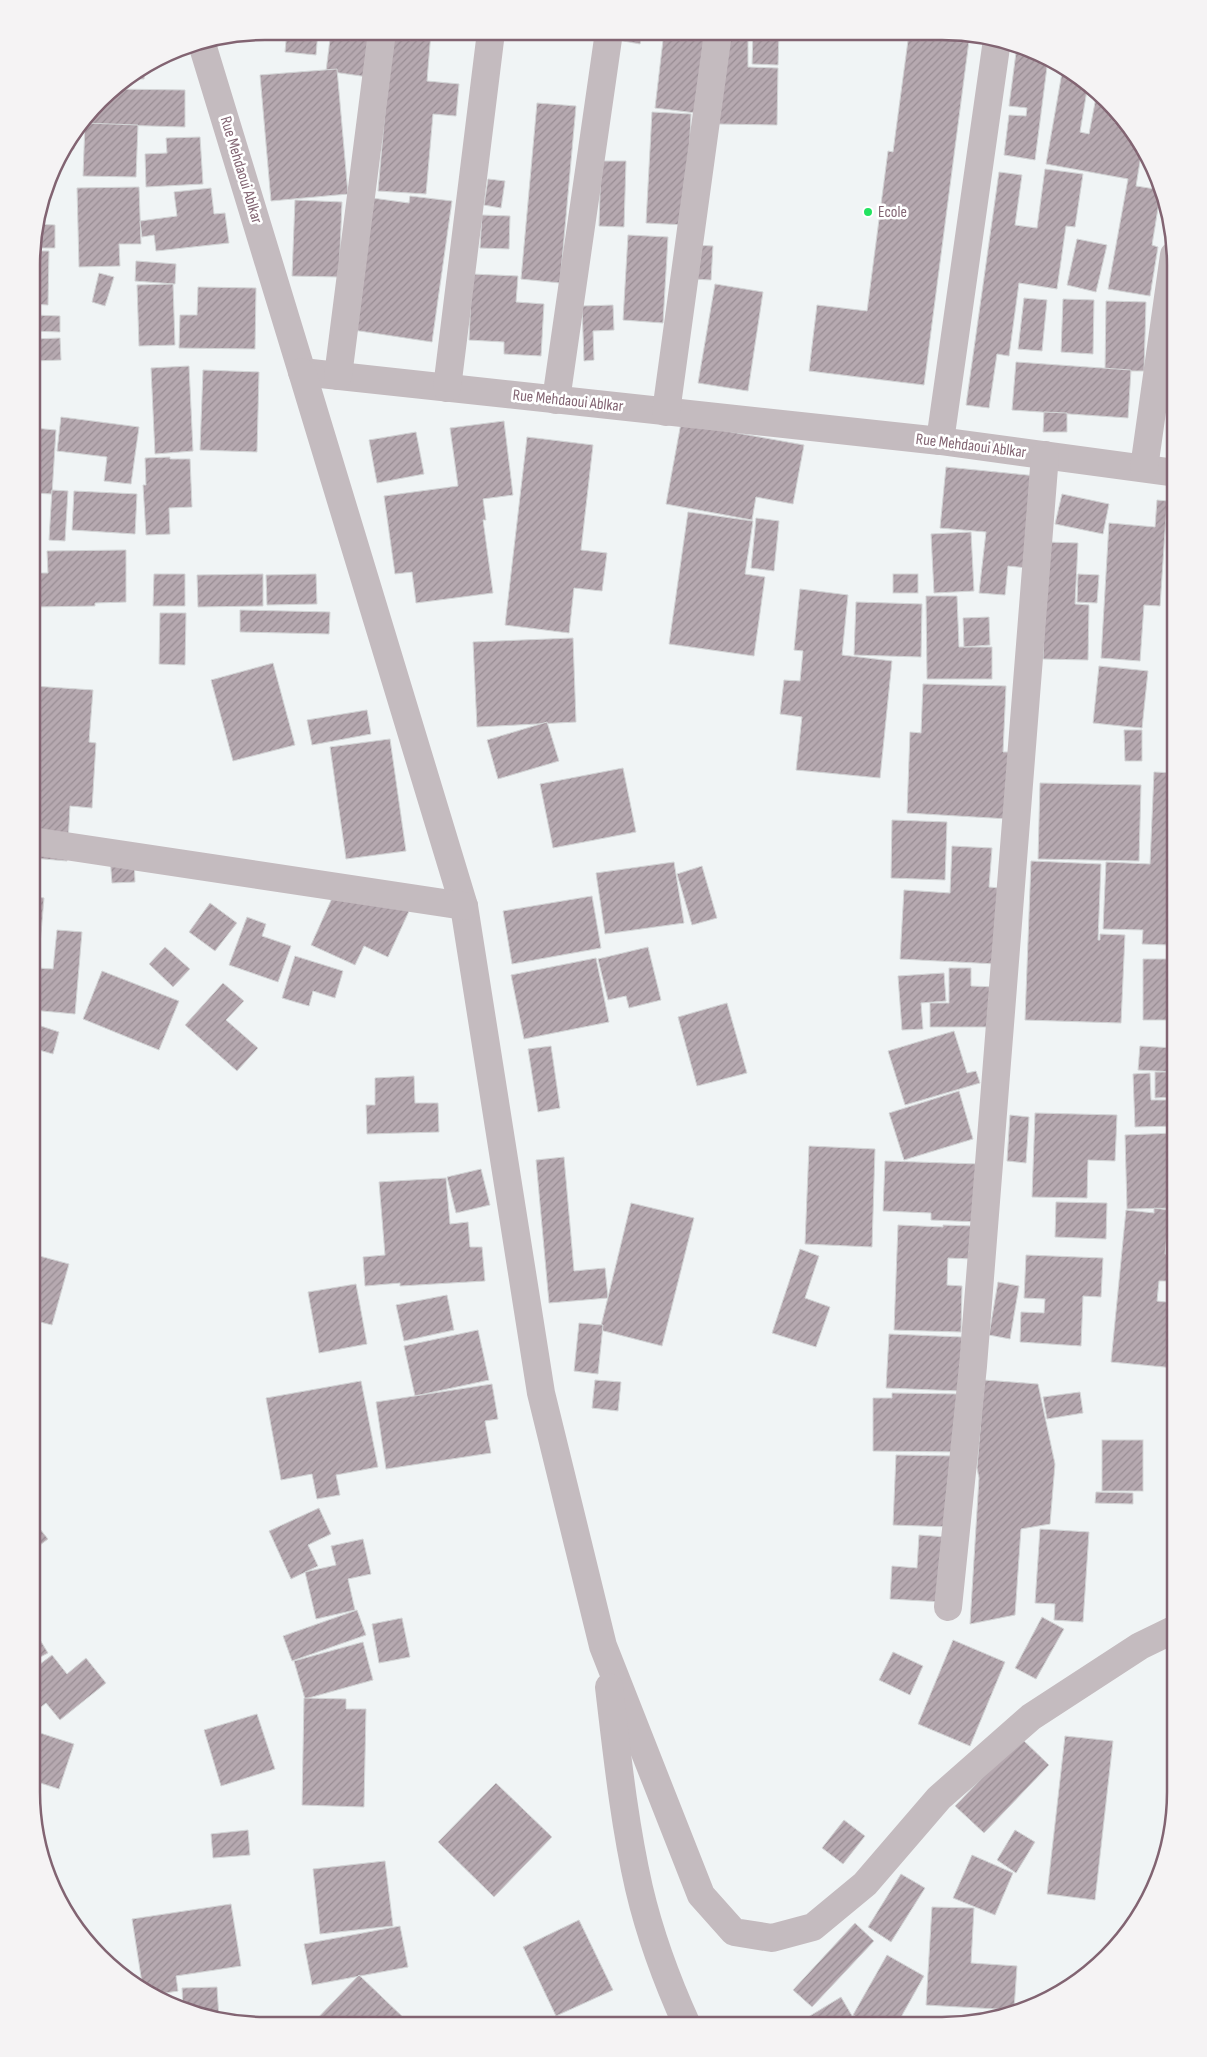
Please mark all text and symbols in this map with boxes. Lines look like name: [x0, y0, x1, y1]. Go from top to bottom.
street label: Rue Mehdaoui Ablkar: [216, 114, 266, 226]
place label: Ecole: [878, 203, 907, 222]
marker: Ecole: [862, 206, 874, 218]
street label: Rue Mehdaoui Ablkar: [512, 386, 625, 416]
street label: Rue Mehdaoui Ablkar: [915, 430, 1028, 462]

